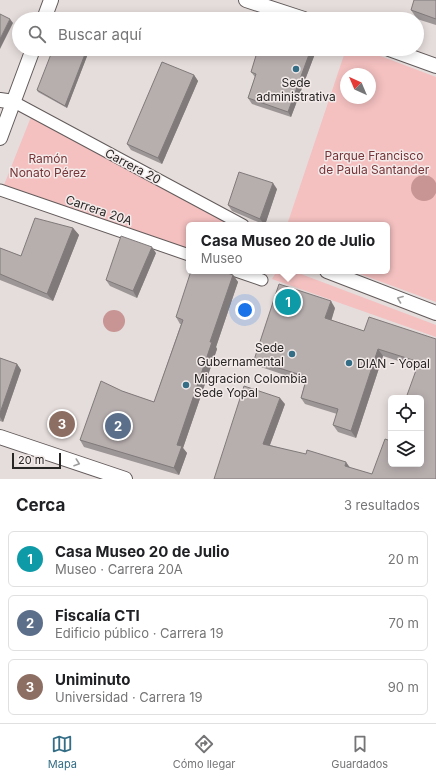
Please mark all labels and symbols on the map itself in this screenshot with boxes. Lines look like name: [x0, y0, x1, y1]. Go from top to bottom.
marker: Sede administrativa: [291, 64, 301, 74]
north arrow: [340, 68, 376, 104]
place label: Sede administrativa: [256, 75, 336, 104]
street label: Carrera 20: [103, 145, 163, 187]
park label: Parque Francisco de Paula Santander: [319, 148, 430, 177]
park label: Ramón Nonato Pérez: [10, 151, 86, 180]
street label: Carrera 20A: [64, 192, 134, 228]
pin: 1: [275, 287, 301, 317]
one-way arrow: [396, 296, 404, 304]
your location: [235, 300, 255, 320]
place label: Sede Gubernamental: [197, 340, 284, 369]
marker: Sede Gubernamental: [287, 349, 297, 359]
place label: DIAN - Yopal: [357, 356, 430, 371]
marker: DIAN - Yopal: [344, 358, 354, 368]
place label: Migracion Colombia Sede Yopal: [194, 371, 307, 400]
marker: Migracion Colombia Sede Yopal: [181, 380, 191, 390]
pin: 3: [49, 409, 75, 439]
pin: 2: [105, 411, 131, 441]
scale bar: [12, 451, 61, 470]
one-way arrow: [73, 458, 80, 466]

